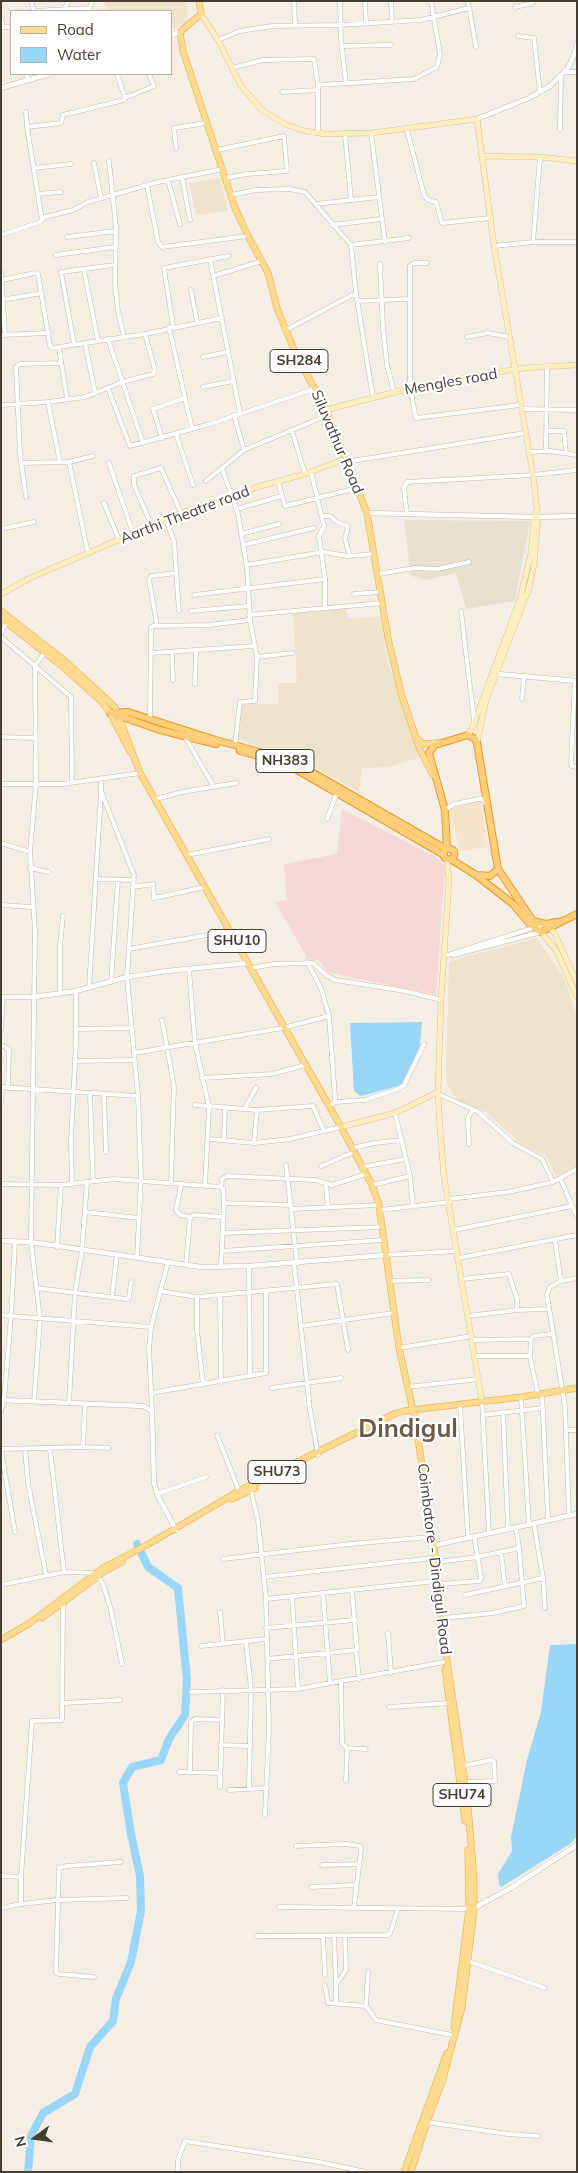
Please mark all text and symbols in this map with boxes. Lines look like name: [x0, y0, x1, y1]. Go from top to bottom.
legend: [10, 10, 172, 75]
text: Road: [57, 20, 94, 39]
text: Water: [57, 45, 101, 64]
road number: SH284: [270, 350, 328, 372]
street label: Mengles road: [403, 365, 499, 399]
street label: Siluvathur Road: [307, 387, 367, 497]
street label: Aarthi Theatre road: [118, 482, 252, 548]
road number: NH383: [256, 749, 314, 772]
road number: SHU10: [208, 929, 266, 952]
district label: Dindigul: [358, 1414, 458, 1444]
road number: SHU73: [248, 1460, 306, 1484]
street label: Coimbatore - Dindigul Road: [413, 1462, 455, 1656]
road number: SHU74: [433, 1784, 491, 1806]
north arrow: [10, 2113, 60, 2163]
text: N: [10, 2134, 30, 2149]

